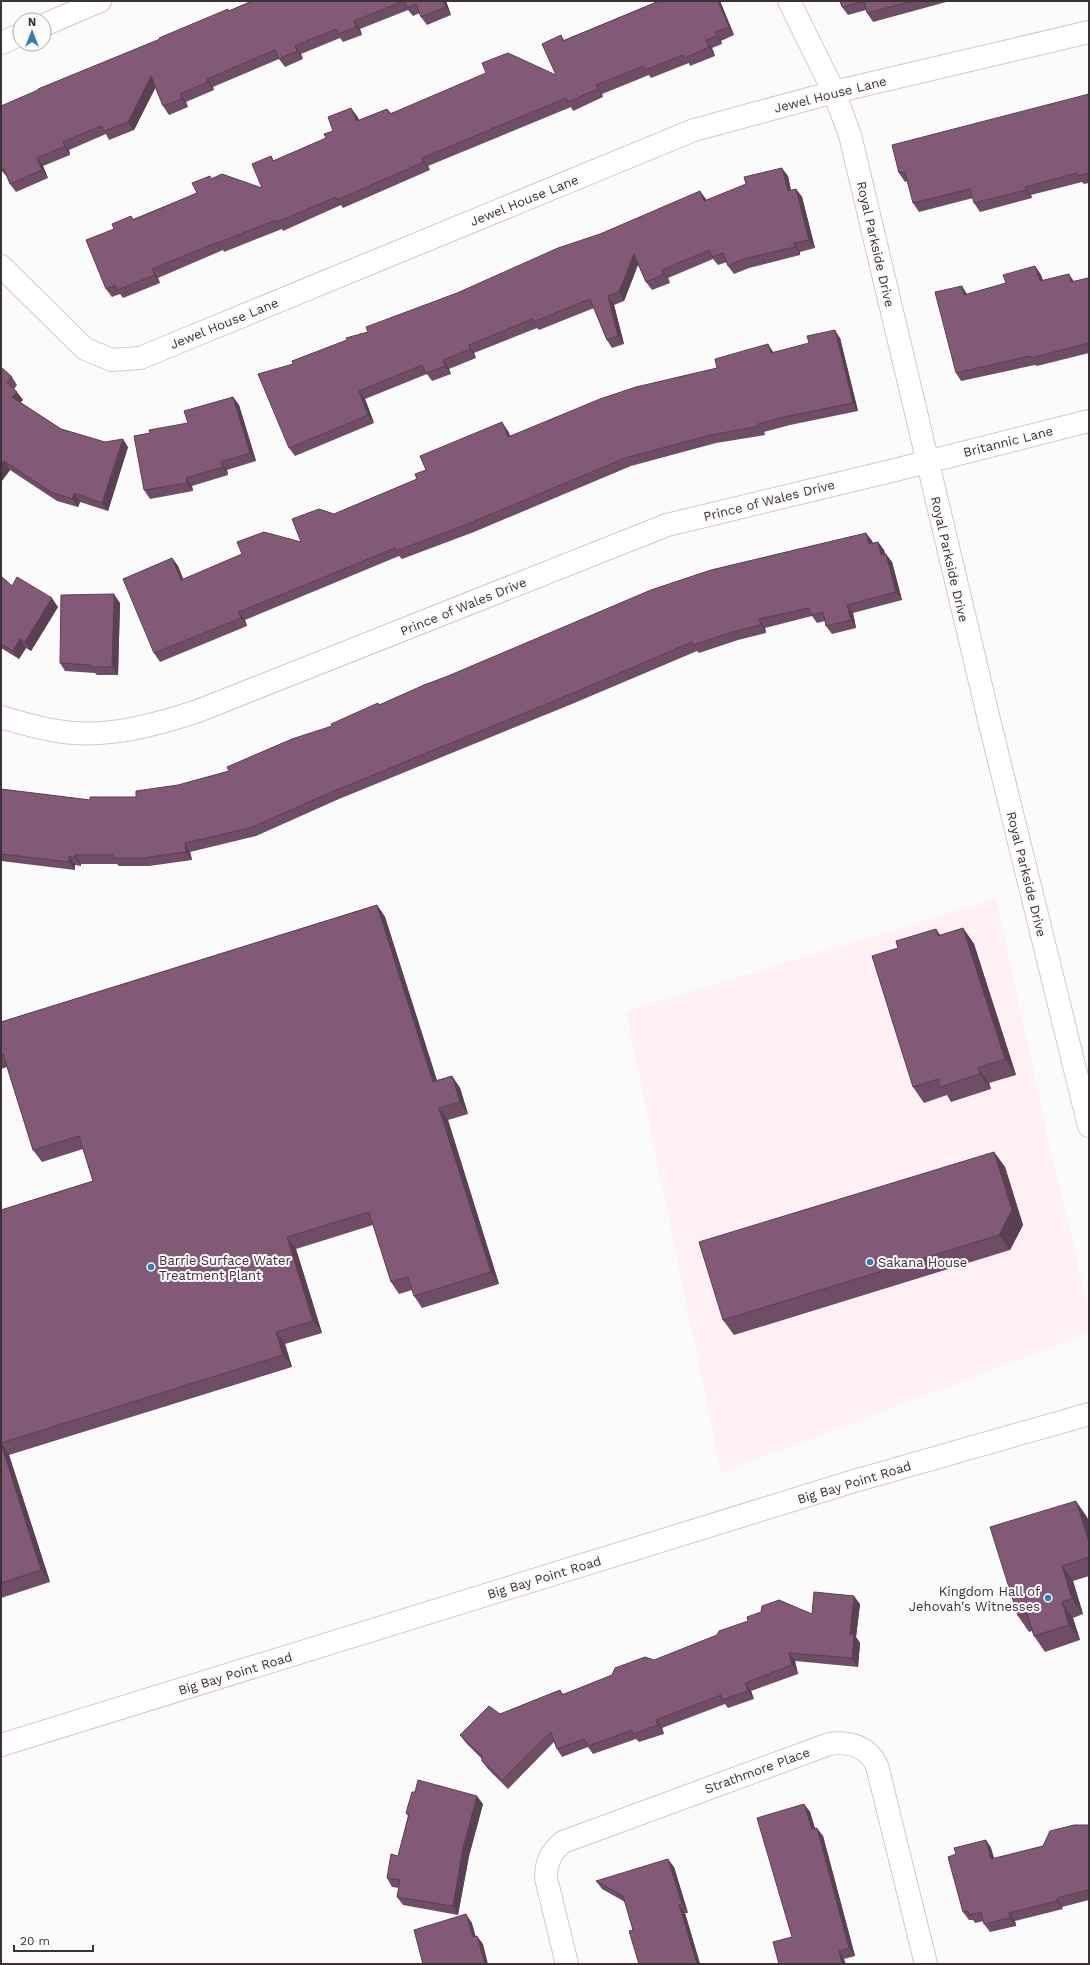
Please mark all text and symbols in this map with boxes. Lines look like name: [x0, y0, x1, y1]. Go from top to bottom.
north arrow: [12, 12, 52, 52]
text: N: [28, 16, 36, 29]
street label: Jewel House Lane: [772, 73, 888, 116]
street label: Jewel House Lane: [468, 172, 581, 229]
street label: Royal Parkside Drive: [854, 180, 897, 308]
street label: Jewel House Lane: [168, 295, 281, 352]
street label: Britannic Lane: [962, 423, 1055, 460]
street label: Prince of Wales Drive: [702, 477, 836, 524]
street label: Royal Parkside Drive: [928, 495, 971, 623]
street label: Prince of Wales Drive: [398, 574, 528, 639]
street label: Royal Parkside Drive: [1004, 810, 1049, 938]
place label: Barrie Surface Water Treatment Plant: [159, 1253, 291, 1283]
place label: Sakana House: [878, 1255, 967, 1270]
marker: Sakana House: [865, 1257, 875, 1267]
marker: Barrie Surface Water Treatment Plant: [146, 1262, 156, 1272]
street label: Big Bay Point Road: [795, 1458, 913, 1507]
street label: Big Bay Point Road: [485, 1553, 603, 1602]
place label: Kingdom Hall of Jehovah's Witnesses: [909, 1584, 1040, 1614]
marker: Kingdom Hall of Jehovah's Witnesses: [1043, 1593, 1053, 1603]
street label: Big Bay Point Road: [176, 1649, 294, 1698]
street label: Strathmore Place: [703, 1744, 812, 1796]
scale bar: [14, 1927, 93, 1953]
text: 20 m: [20, 1934, 50, 1948]

